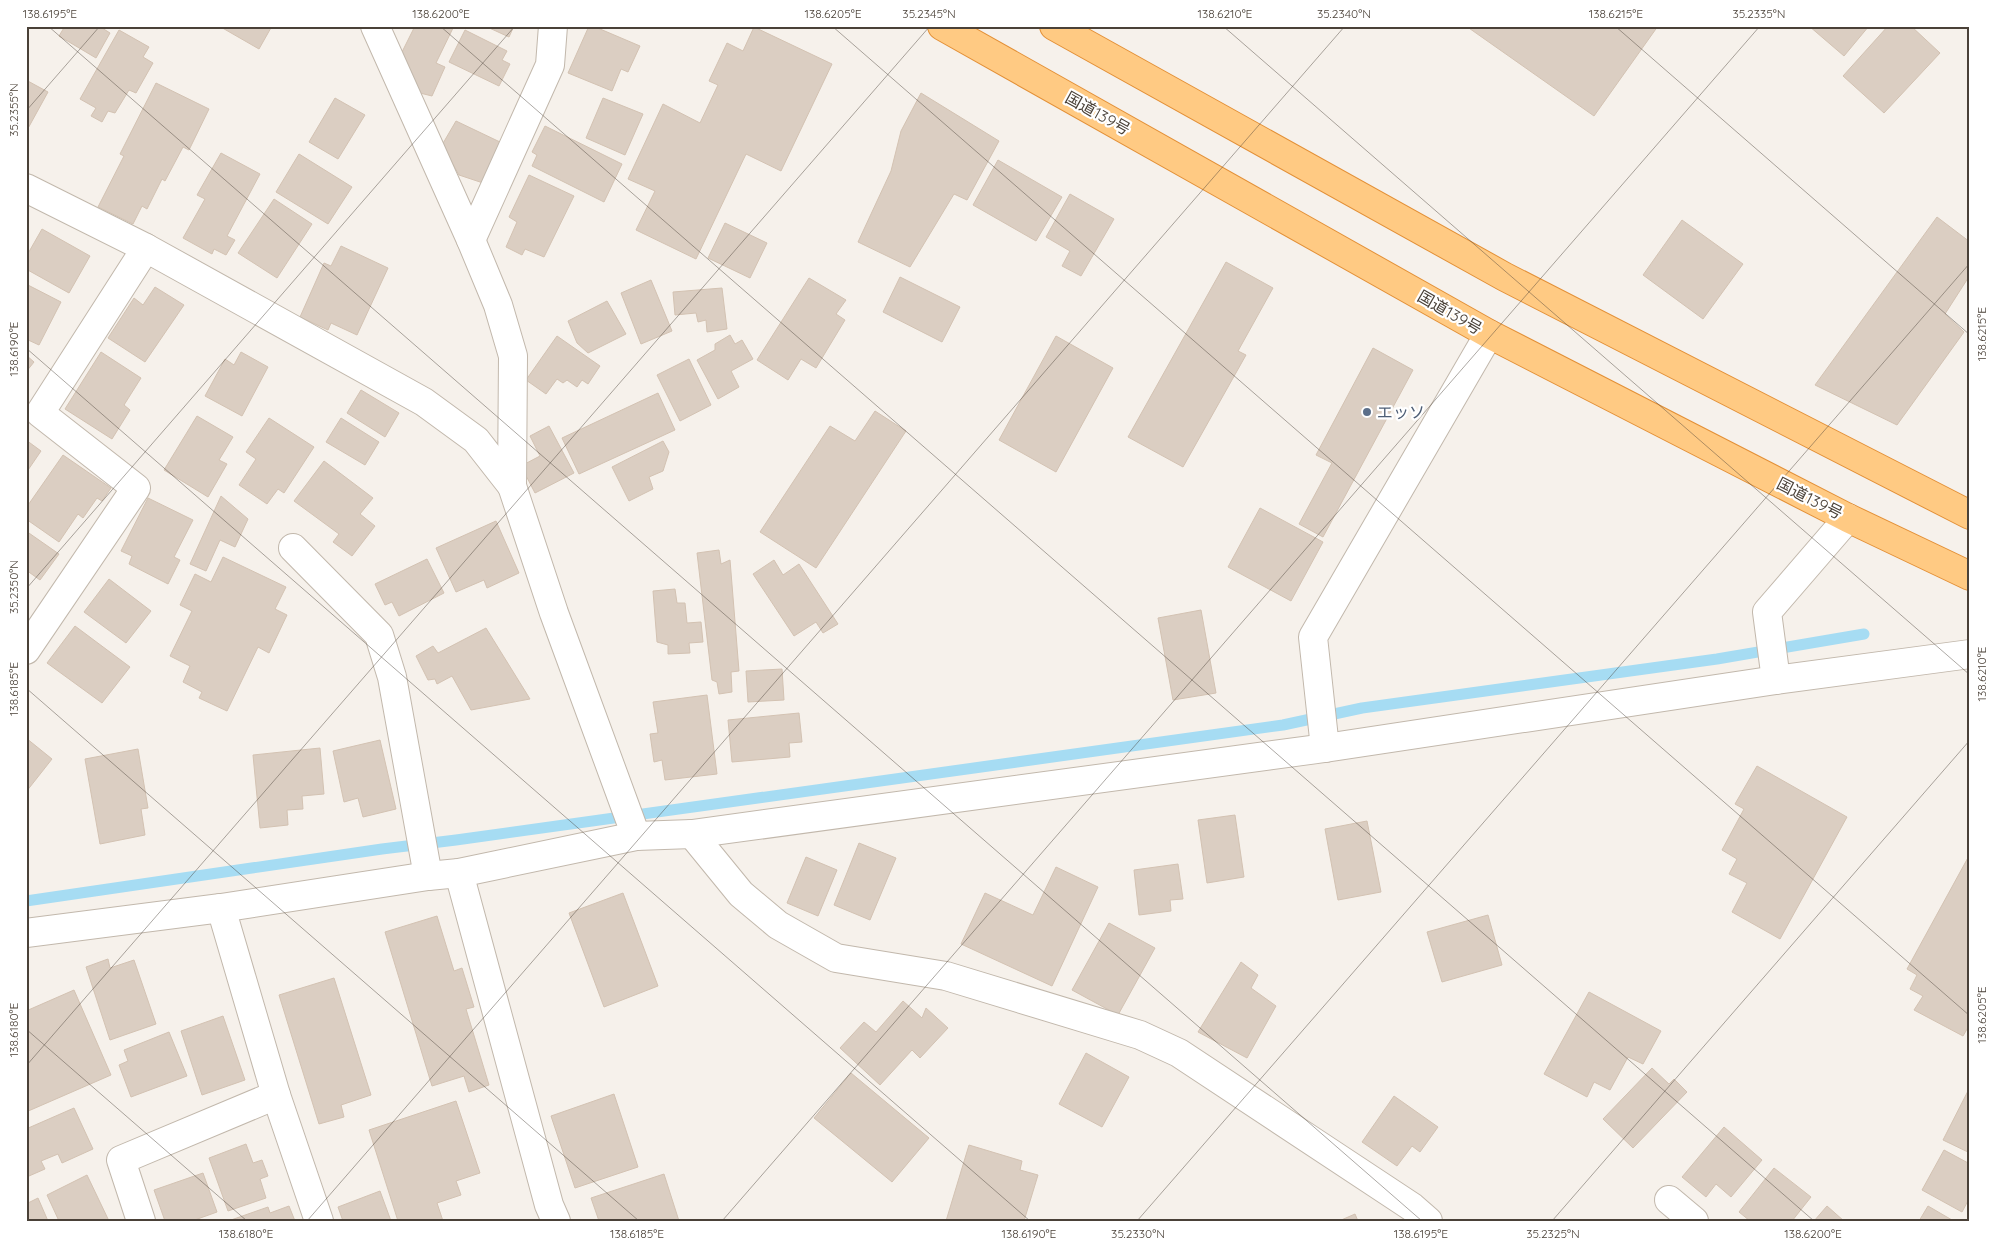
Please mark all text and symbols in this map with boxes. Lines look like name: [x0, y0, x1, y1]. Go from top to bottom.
text: 138.6195°E: [23, 6, 77, 21]
text: 138.6200°E: [412, 6, 470, 21]
text: 138.6205°E: [805, 6, 862, 21]
text: 35.2345°N: [902, 6, 956, 21]
text: 138.6210°E: [1198, 6, 1253, 21]
text: 35.2340°N: [1317, 6, 1371, 21]
text: 138.6215°E: [1589, 6, 1643, 21]
text: 35.2335°N: [1732, 6, 1786, 21]
text: 35.2355°N: [6, 83, 21, 137]
street label: 国道139号: [1062, 87, 1134, 139]
street label: 国道139号: [1414, 286, 1486, 338]
text: 138.6215°E: [1974, 307, 1989, 361]
text: 138.6190°E: [6, 321, 21, 376]
place label: エッソ: [1377, 402, 1425, 422]
marker: エッソ: [1361, 406, 1373, 418]
street label: 国道139号: [1774, 473, 1846, 523]
text: 35.2350°N: [6, 560, 21, 614]
text: 138.6210°E: [1974, 646, 1989, 701]
text: 138.6185°E: [6, 662, 21, 716]
text: 138.6205°E: [1974, 986, 1989, 1043]
text: 138.6180°E: [6, 1003, 21, 1057]
text: 138.6180°E: [219, 1226, 274, 1241]
text: 138.6185°E: [610, 1226, 664, 1241]
text: 138.6190°E: [1002, 1226, 1057, 1241]
text: 35.2330°N: [1111, 1226, 1165, 1241]
text: 138.6195°E: [1394, 1226, 1448, 1241]
text: 35.2325°N: [1526, 1226, 1580, 1241]
text: 138.6200°E: [1784, 1226, 1842, 1241]

